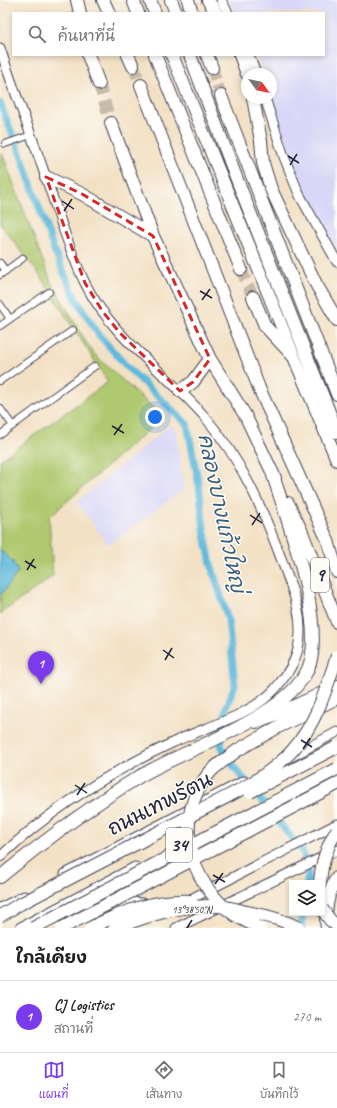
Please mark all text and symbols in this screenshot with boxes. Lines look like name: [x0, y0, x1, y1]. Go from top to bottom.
search box: [12, 12, 325, 56]
icon: search: [26, 23, 48, 45]
text: ค้นหาที่นี่: [58, 27, 115, 46]
north arrow: [241, 68, 277, 104]
your location: [145, 407, 165, 427]
water label: คลองบางแก้วใหญ่: [192, 431, 253, 599]
road number: 9: [311, 558, 329, 592]
pin: 1: [28, 651, 54, 684]
street label: ถนนเทพรัตน: [103, 767, 217, 841]
road number: 34: [166, 828, 192, 862]
map controls: [289, 880, 325, 916]
button: layers: [289, 880, 325, 916]
text: 13°38'50"N: [172, 903, 214, 916]
text: ใกล้เคียง: [16, 947, 87, 968]
text: CJ Logistics: [54, 996, 114, 1015]
text: 1: [26, 1009, 32, 1025]
text: 270 m: [293, 1009, 321, 1025]
text: สถานที่: [54, 1021, 93, 1037]
tab: แผนที่: [39, 1059, 68, 1102]
tab: เส้นทาง: [146, 1059, 182, 1102]
tab: บันทึกไว้: [260, 1059, 298, 1102]

